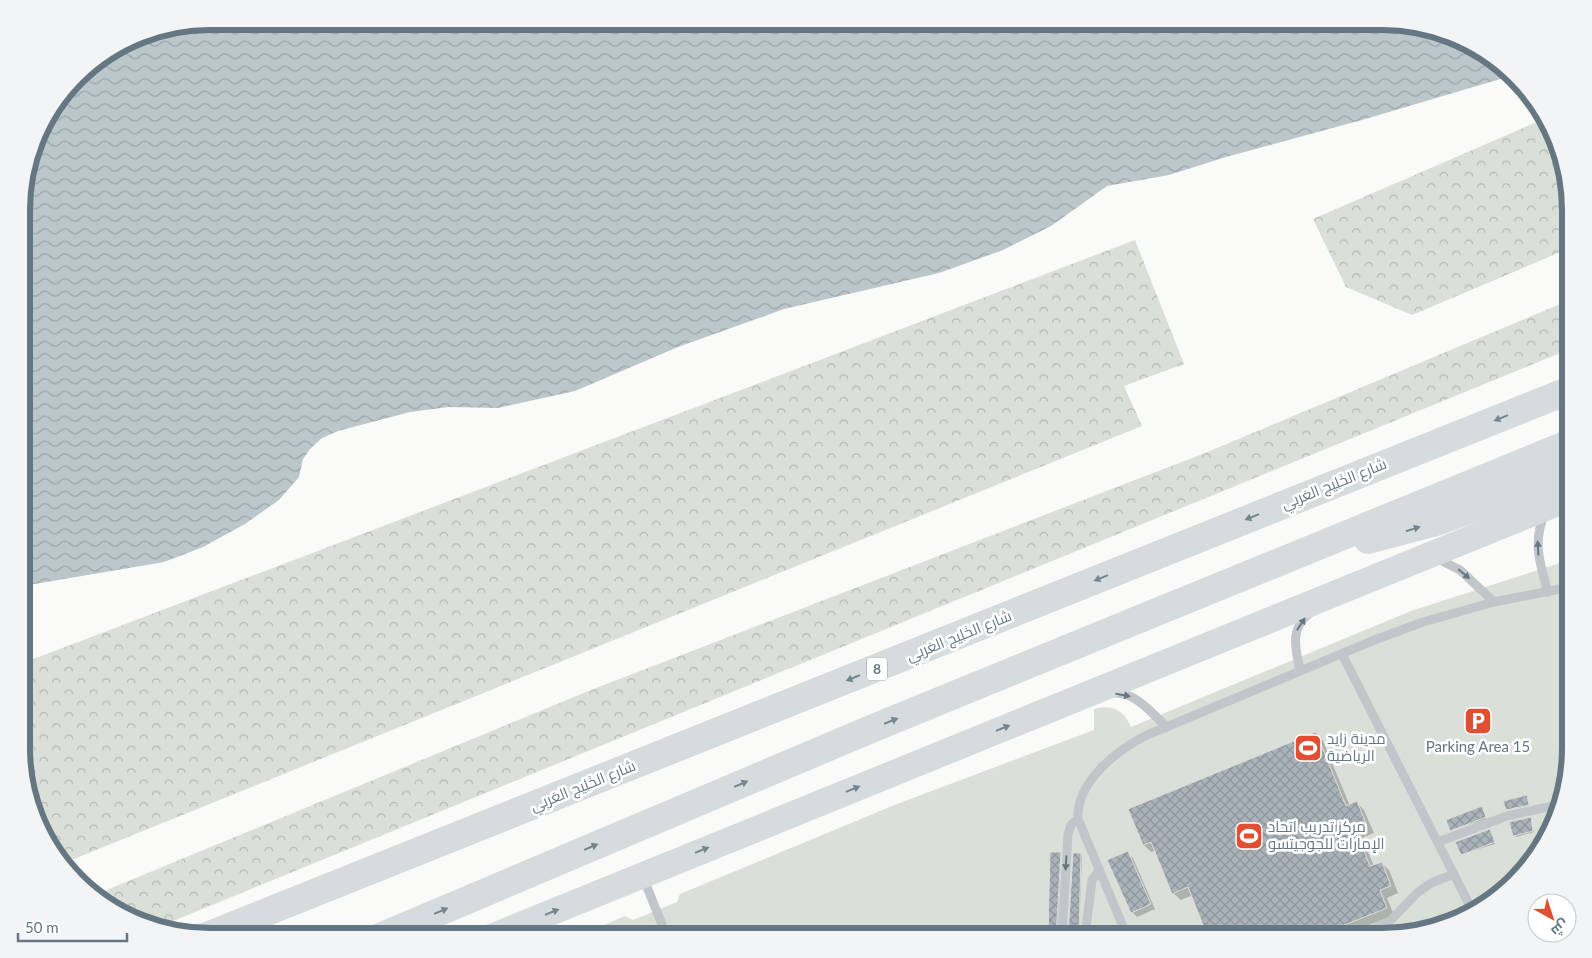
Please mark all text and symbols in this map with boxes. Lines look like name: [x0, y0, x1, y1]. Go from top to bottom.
one-way arrow: [1493, 415, 1508, 423]
street label: شارع الخَلِيج العَربِي: [1278, 454, 1390, 516]
one-way arrow: [1244, 513, 1259, 521]
one-way arrow: [1406, 524, 1421, 532]
one-way arrow: [1533, 540, 1541, 556]
one-way arrow: [1458, 568, 1471, 579]
one-way arrow: [1093, 574, 1108, 582]
street label: شارع الخَلِيج العَربِي: [903, 606, 1015, 668]
one-way arrow: [1296, 618, 1305, 631]
road number: 8: [867, 658, 887, 681]
one-way arrow: [846, 675, 860, 683]
one-way arrow: [1115, 691, 1131, 699]
parking icon: Parking Area 15: [1463, 706, 1493, 736]
one-way arrow: [884, 717, 898, 725]
one-way arrow: [996, 723, 1011, 731]
place label: مدينة زايد الرياضية: [1327, 729, 1386, 765]
sports icon: مدينة زايد الرياضية: [1293, 733, 1323, 763]
place label: Parking Area 15: [1426, 737, 1530, 755]
street label: شارع الخَلِيج العَربِي: [527, 756, 639, 818]
one-way arrow: [734, 780, 749, 788]
one-way arrow: [846, 785, 861, 793]
place label: مركز تدريب اتحاد الإمارات للجوجيتسو: [1268, 817, 1385, 853]
sports icon: مركز تدريب اتحاد الإمارات للجوجيتسو: [1234, 821, 1264, 851]
one-way arrow: [584, 843, 599, 851]
one-way arrow: [695, 846, 710, 854]
one-way arrow: [1062, 856, 1070, 872]
north arrow: [1527, 893, 1577, 943]
one-way arrow: [434, 906, 448, 914]
one-way arrow: [545, 907, 559, 915]
scale bar: [18, 910, 126, 942]
text: ش: [1548, 915, 1573, 941]
text: 50 m: [25, 918, 59, 936]

